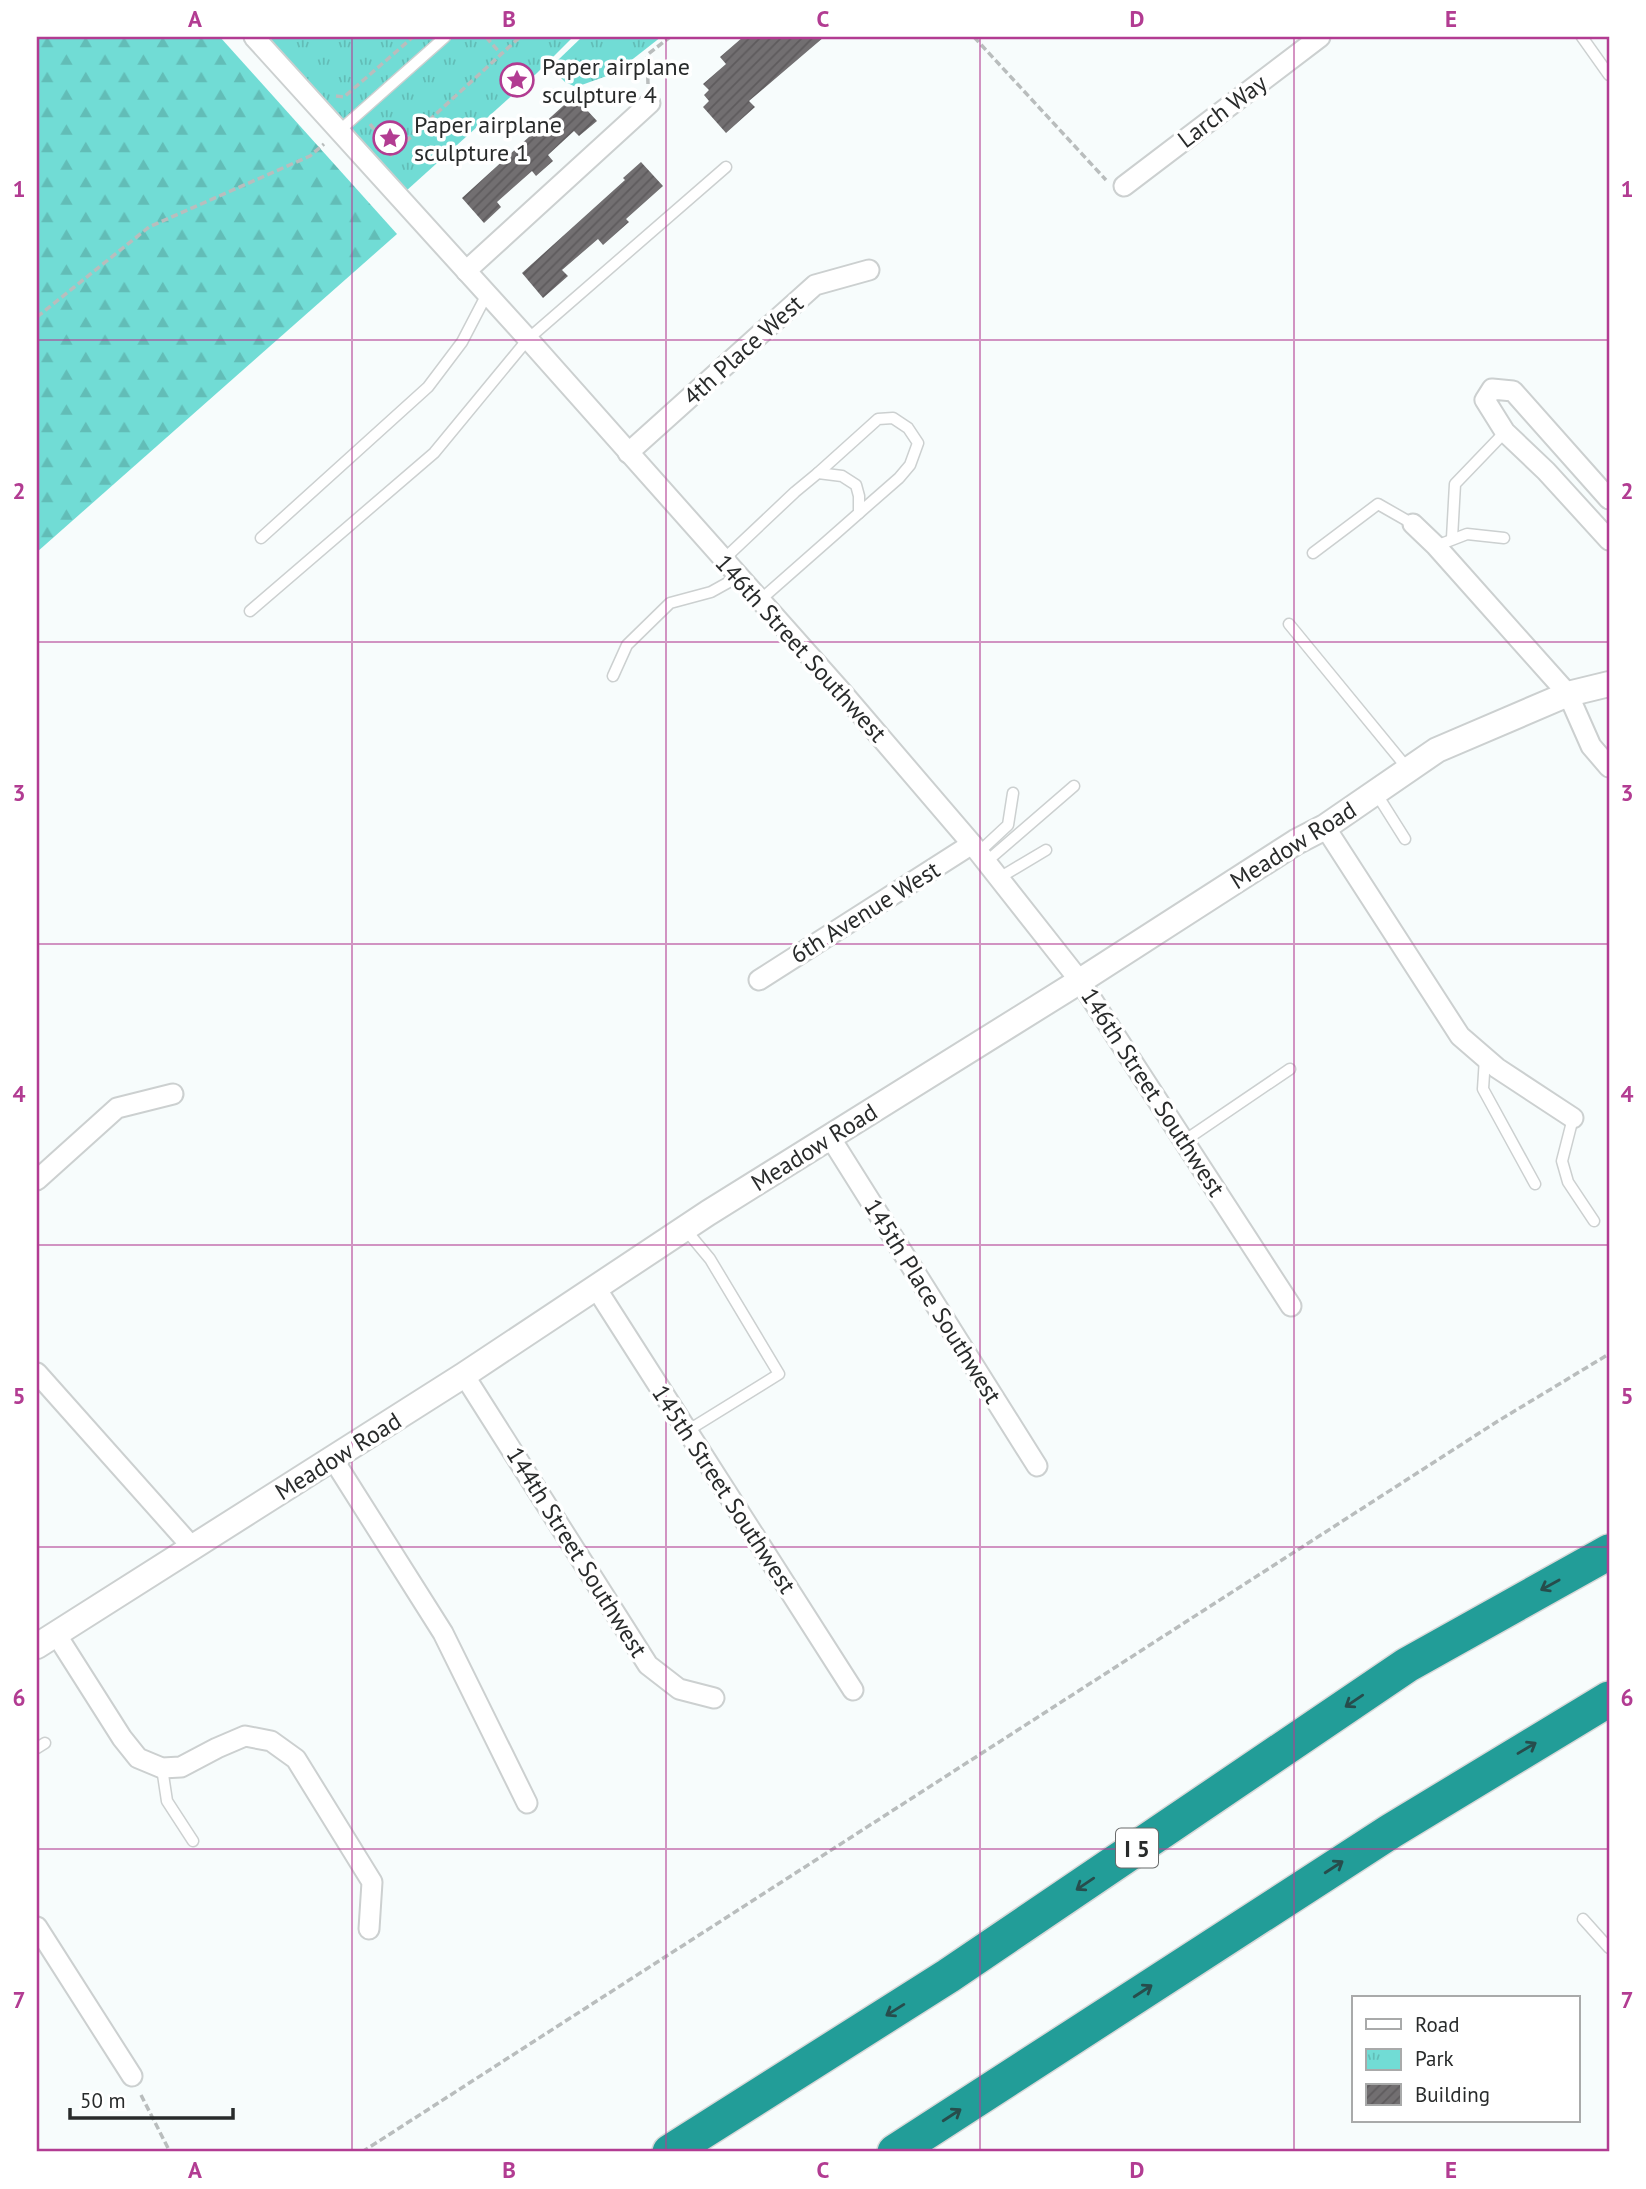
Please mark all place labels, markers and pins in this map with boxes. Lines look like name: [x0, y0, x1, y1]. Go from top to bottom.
place label: Paper airplane sculpture 4: [542, 51, 690, 110]
place icon: Paper airplane sculpture 4: [498, 61, 536, 99]
place label: Paper airplane sculpture 1: [414, 109, 562, 168]
place icon: Paper airplane sculpture 1: [371, 119, 409, 157]

